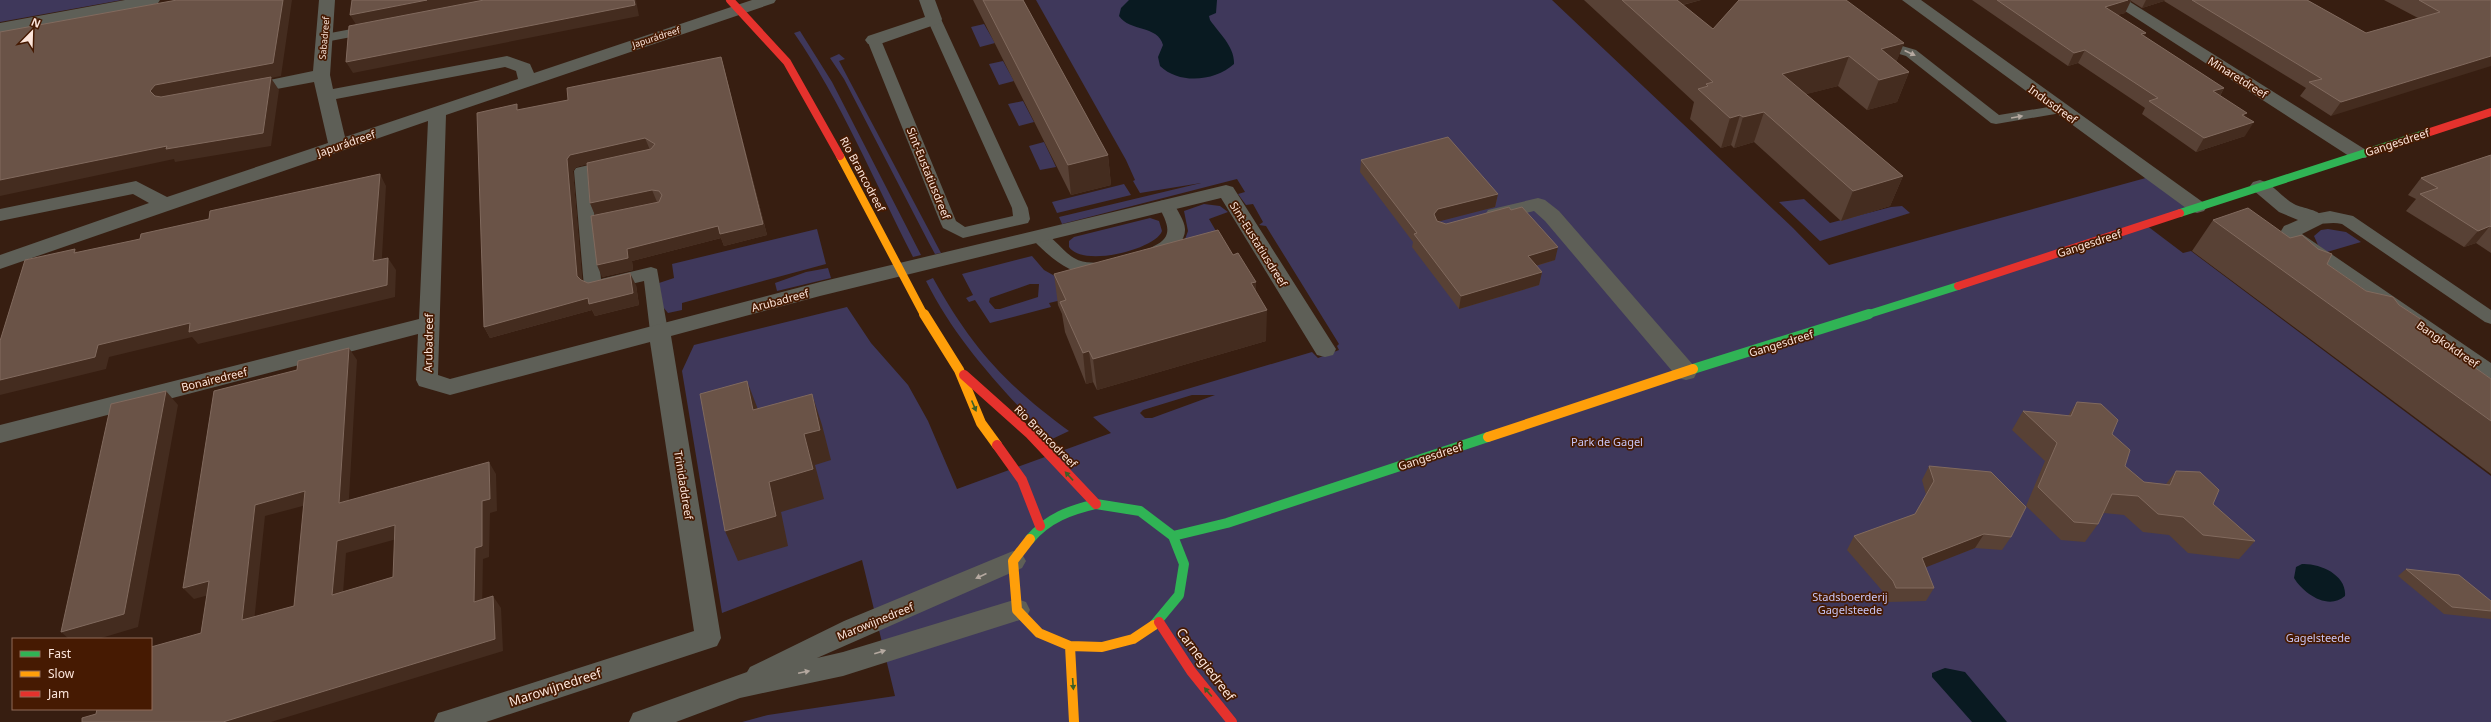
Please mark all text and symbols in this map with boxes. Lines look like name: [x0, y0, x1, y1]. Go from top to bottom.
north arrow: [12, 12, 52, 52]
text: N: [29, 14, 43, 31]
street label: Sabadreef: [316, 15, 332, 60]
street label: Japurádreef: [629, 23, 682, 51]
one-way arrow: [1904, 50, 1916, 56]
street label: Minaretdreef: [2205, 53, 2272, 102]
street label: Indusdreef: [2026, 81, 2081, 127]
one-way arrow: [2011, 113, 2023, 119]
street label: Gangesdreef: [2363, 124, 2432, 159]
street label: Sint-Eustatiusdreef: [904, 125, 955, 222]
street label: Japurádreef: [314, 126, 378, 160]
street label: Rio Brancodreef: [837, 134, 890, 215]
street label: Sint-Eustatiusdreef: [1227, 199, 1292, 290]
street label: Gangesdreef: [2055, 225, 2124, 260]
street label: Arubadreef: [750, 285, 811, 315]
street label: Arubadreef: [420, 312, 436, 372]
street label: Bangkokdreef: [2414, 317, 2483, 372]
street label: Gangesdreef: [1747, 326, 1816, 360]
street label: Bonairedreef: [179, 363, 250, 394]
one-way arrow: [971, 400, 977, 412]
street label: Rio Brancodreef: [1011, 401, 1081, 471]
park label: Park de Gagel: [1571, 434, 1643, 449]
street label: Gangesdreef: [1396, 438, 1465, 473]
street label: Trinidaddreef: [671, 449, 697, 522]
one-way arrow: [1064, 471, 1074, 481]
one-way arrow: [975, 573, 987, 579]
park label: Stadsboerderij Gagelsteede: [1812, 589, 1888, 617]
street label: Marowijnedreef: [834, 598, 917, 643]
street label: Carnegiedreef: [1173, 624, 1240, 705]
park label: Gagelsteede: [2286, 630, 2350, 645]
legend: [12, 638, 152, 710]
text: Fast: [48, 645, 72, 662]
one-way arrow: [875, 649, 887, 655]
street label: Marowijnedreef: [506, 663, 605, 710]
text: Slow: [48, 665, 75, 682]
one-way arrow: [798, 668, 811, 674]
one-way arrow: [1070, 678, 1077, 690]
text: Jam: [47, 685, 69, 702]
one-way arrow: [1204, 686, 1213, 697]

